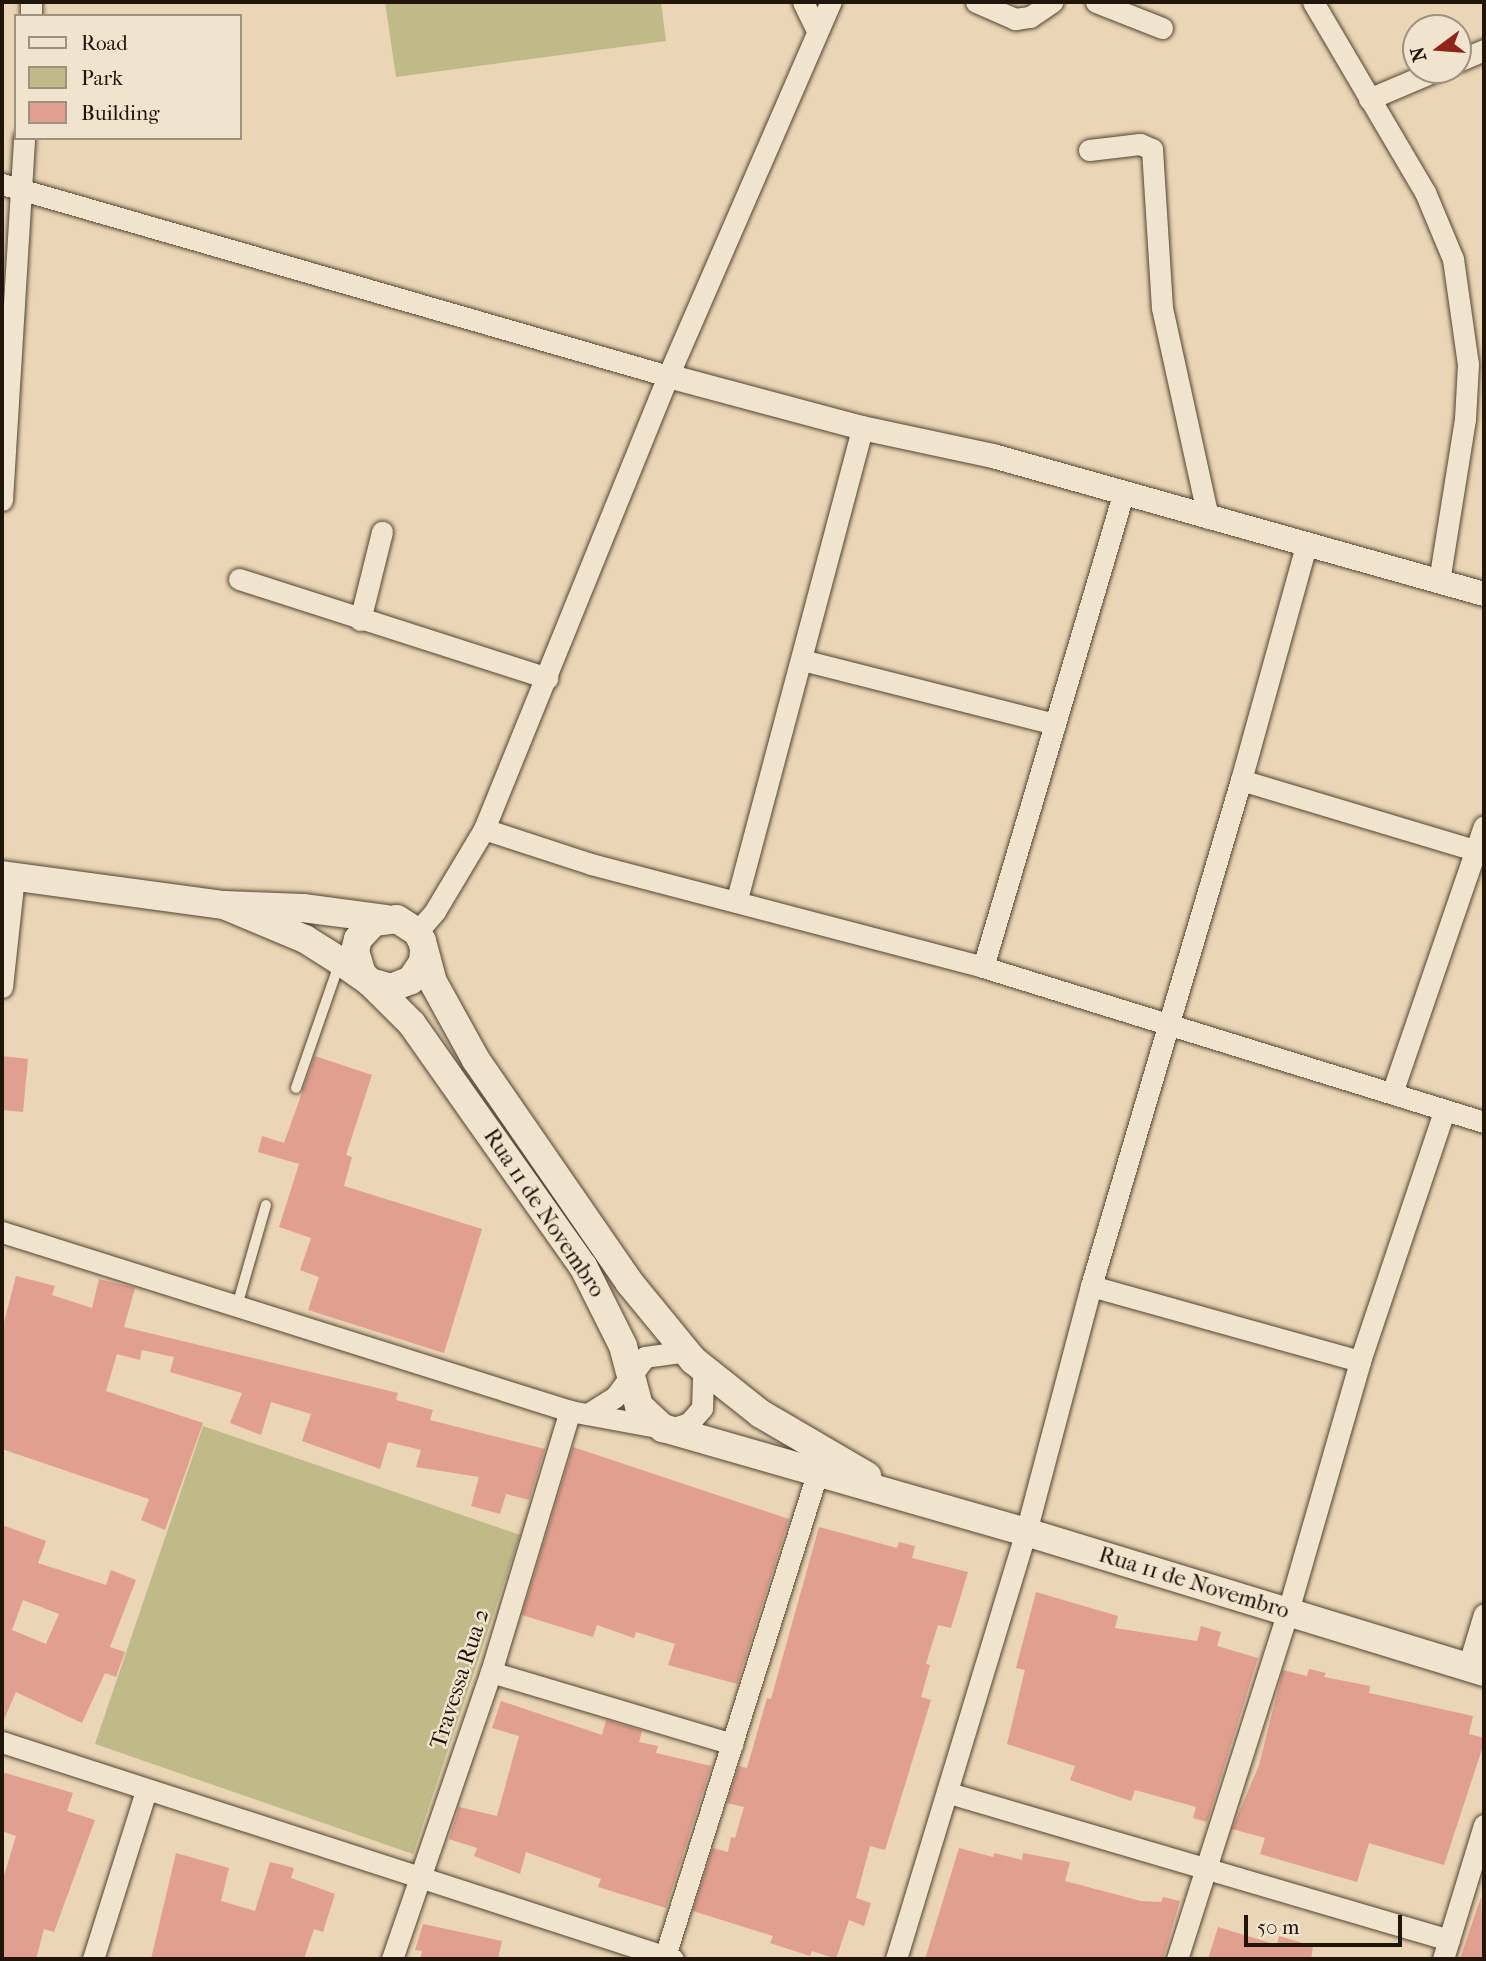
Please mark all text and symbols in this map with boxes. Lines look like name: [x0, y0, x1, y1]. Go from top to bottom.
legend: [14, 14, 242, 140]
north arrow: [1402, 14, 1472, 84]
text: Road: [81, 31, 128, 55]
text: N: [1406, 44, 1431, 64]
text: Park: [81, 66, 123, 90]
text: Building: [81, 101, 159, 125]
street label: Rua 11 de Novembro: [477, 1123, 611, 1303]
street label: Rua 11 de Novembro: [1095, 1541, 1293, 1625]
street label: Travessa Rua 2: [424, 1605, 496, 1753]
scale bar: [1248, 1902, 1406, 1946]
text: 50 m: [1257, 1915, 1300, 1939]

